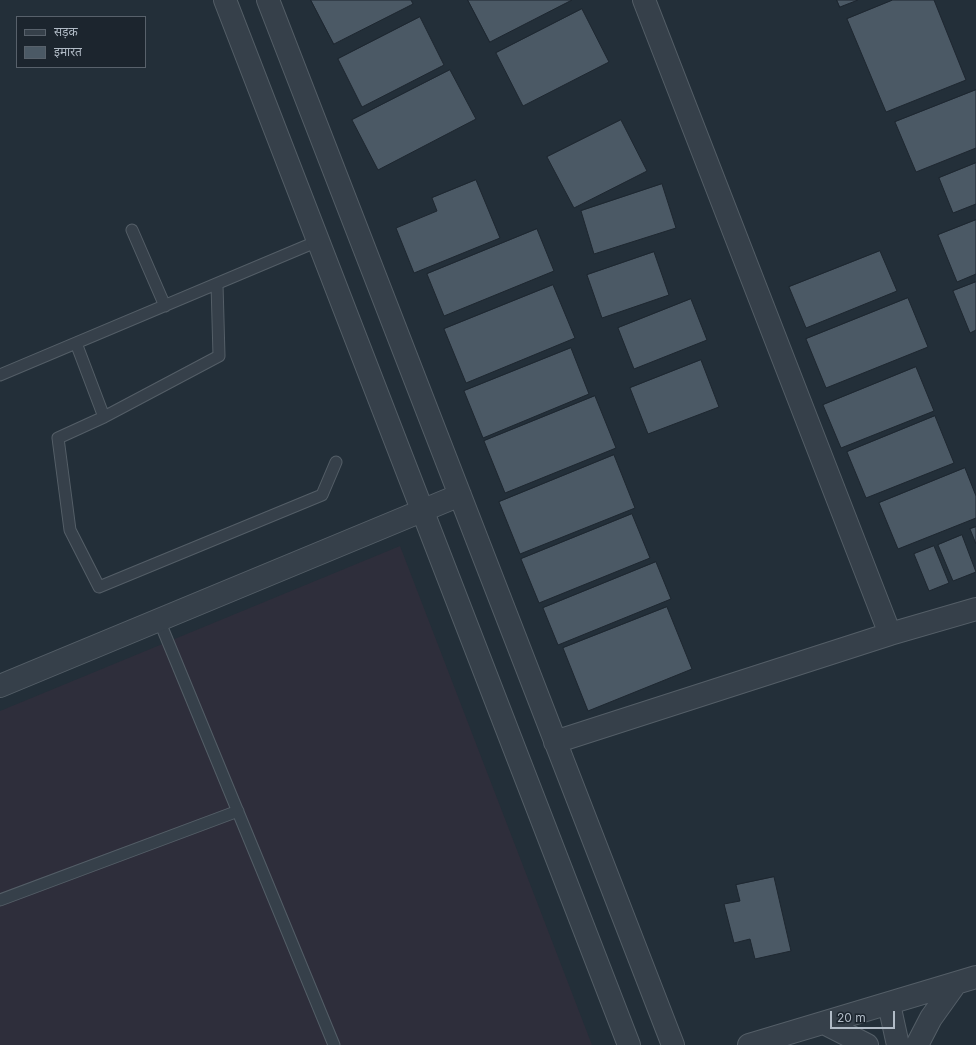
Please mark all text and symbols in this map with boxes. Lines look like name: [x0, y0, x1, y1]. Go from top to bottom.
legend: [16, 16, 146, 68]
text: सड़क: [54, 24, 78, 39]
text: इमारत: [54, 44, 82, 59]
scale bar: [832, 1003, 897, 1029]
text: 20 m: [837, 1010, 866, 1025]

